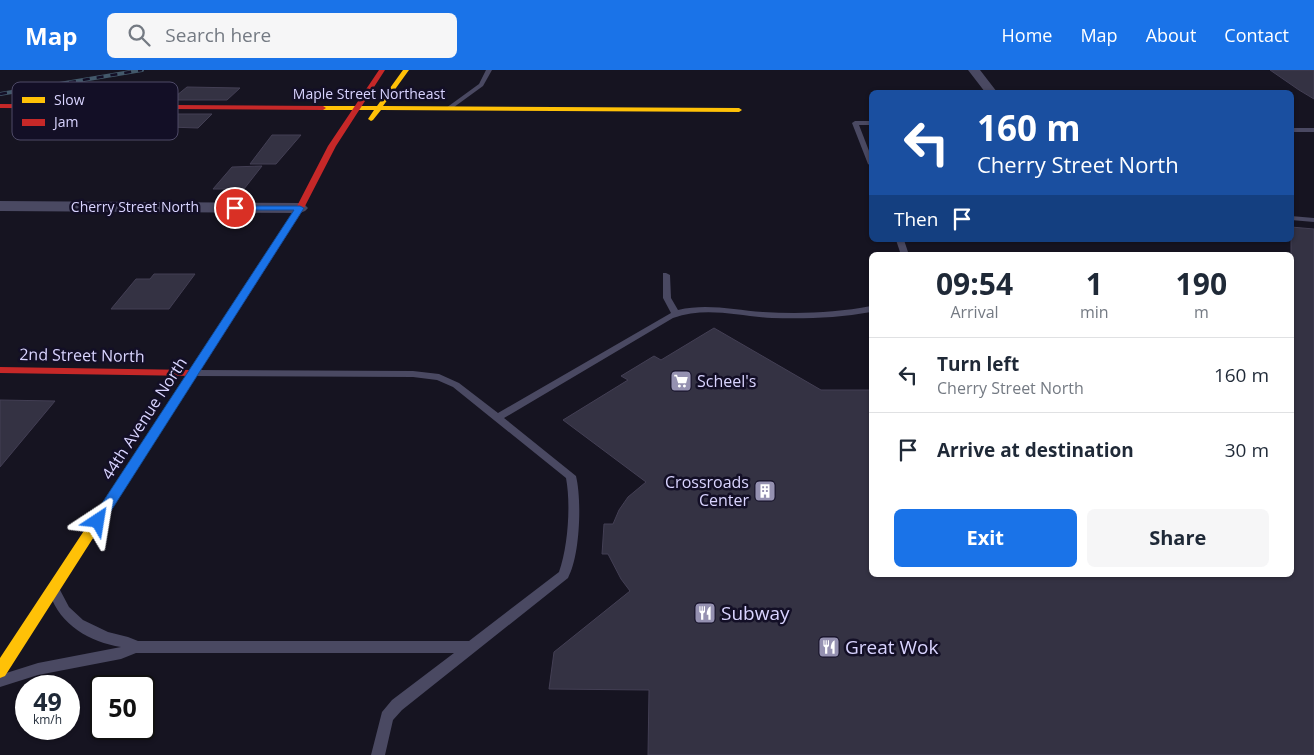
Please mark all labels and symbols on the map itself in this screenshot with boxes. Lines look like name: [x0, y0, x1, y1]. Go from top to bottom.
legend: [12, 82, 178, 140]
street label: Maple Street Northeast: [293, 84, 445, 103]
text: Slow: [54, 90, 85, 109]
text: Jam: [52, 112, 79, 131]
pin: [214, 187, 256, 229]
street label: Cherry Street North: [71, 197, 199, 216]
street label: 2nd Street North: [19, 343, 145, 367]
street label: 44th Avenue North: [96, 353, 192, 483]
supermarket icon: Scheel's: [669, 369, 693, 393]
place label: Scheel's: [697, 370, 756, 392]
place label: Crossroads Center: [665, 471, 749, 511]
building icon: Crossroads Center: [753, 479, 777, 503]
position arrow: [71, 494, 123, 546]
place label: Subway: [721, 600, 790, 626]
restaurant icon: Subway: [693, 601, 717, 625]
place label: Great Wok: [845, 634, 938, 660]
restaurant icon: Great Wok: [817, 635, 841, 659]
speed limit sign: 50: [90, 675, 155, 740]

